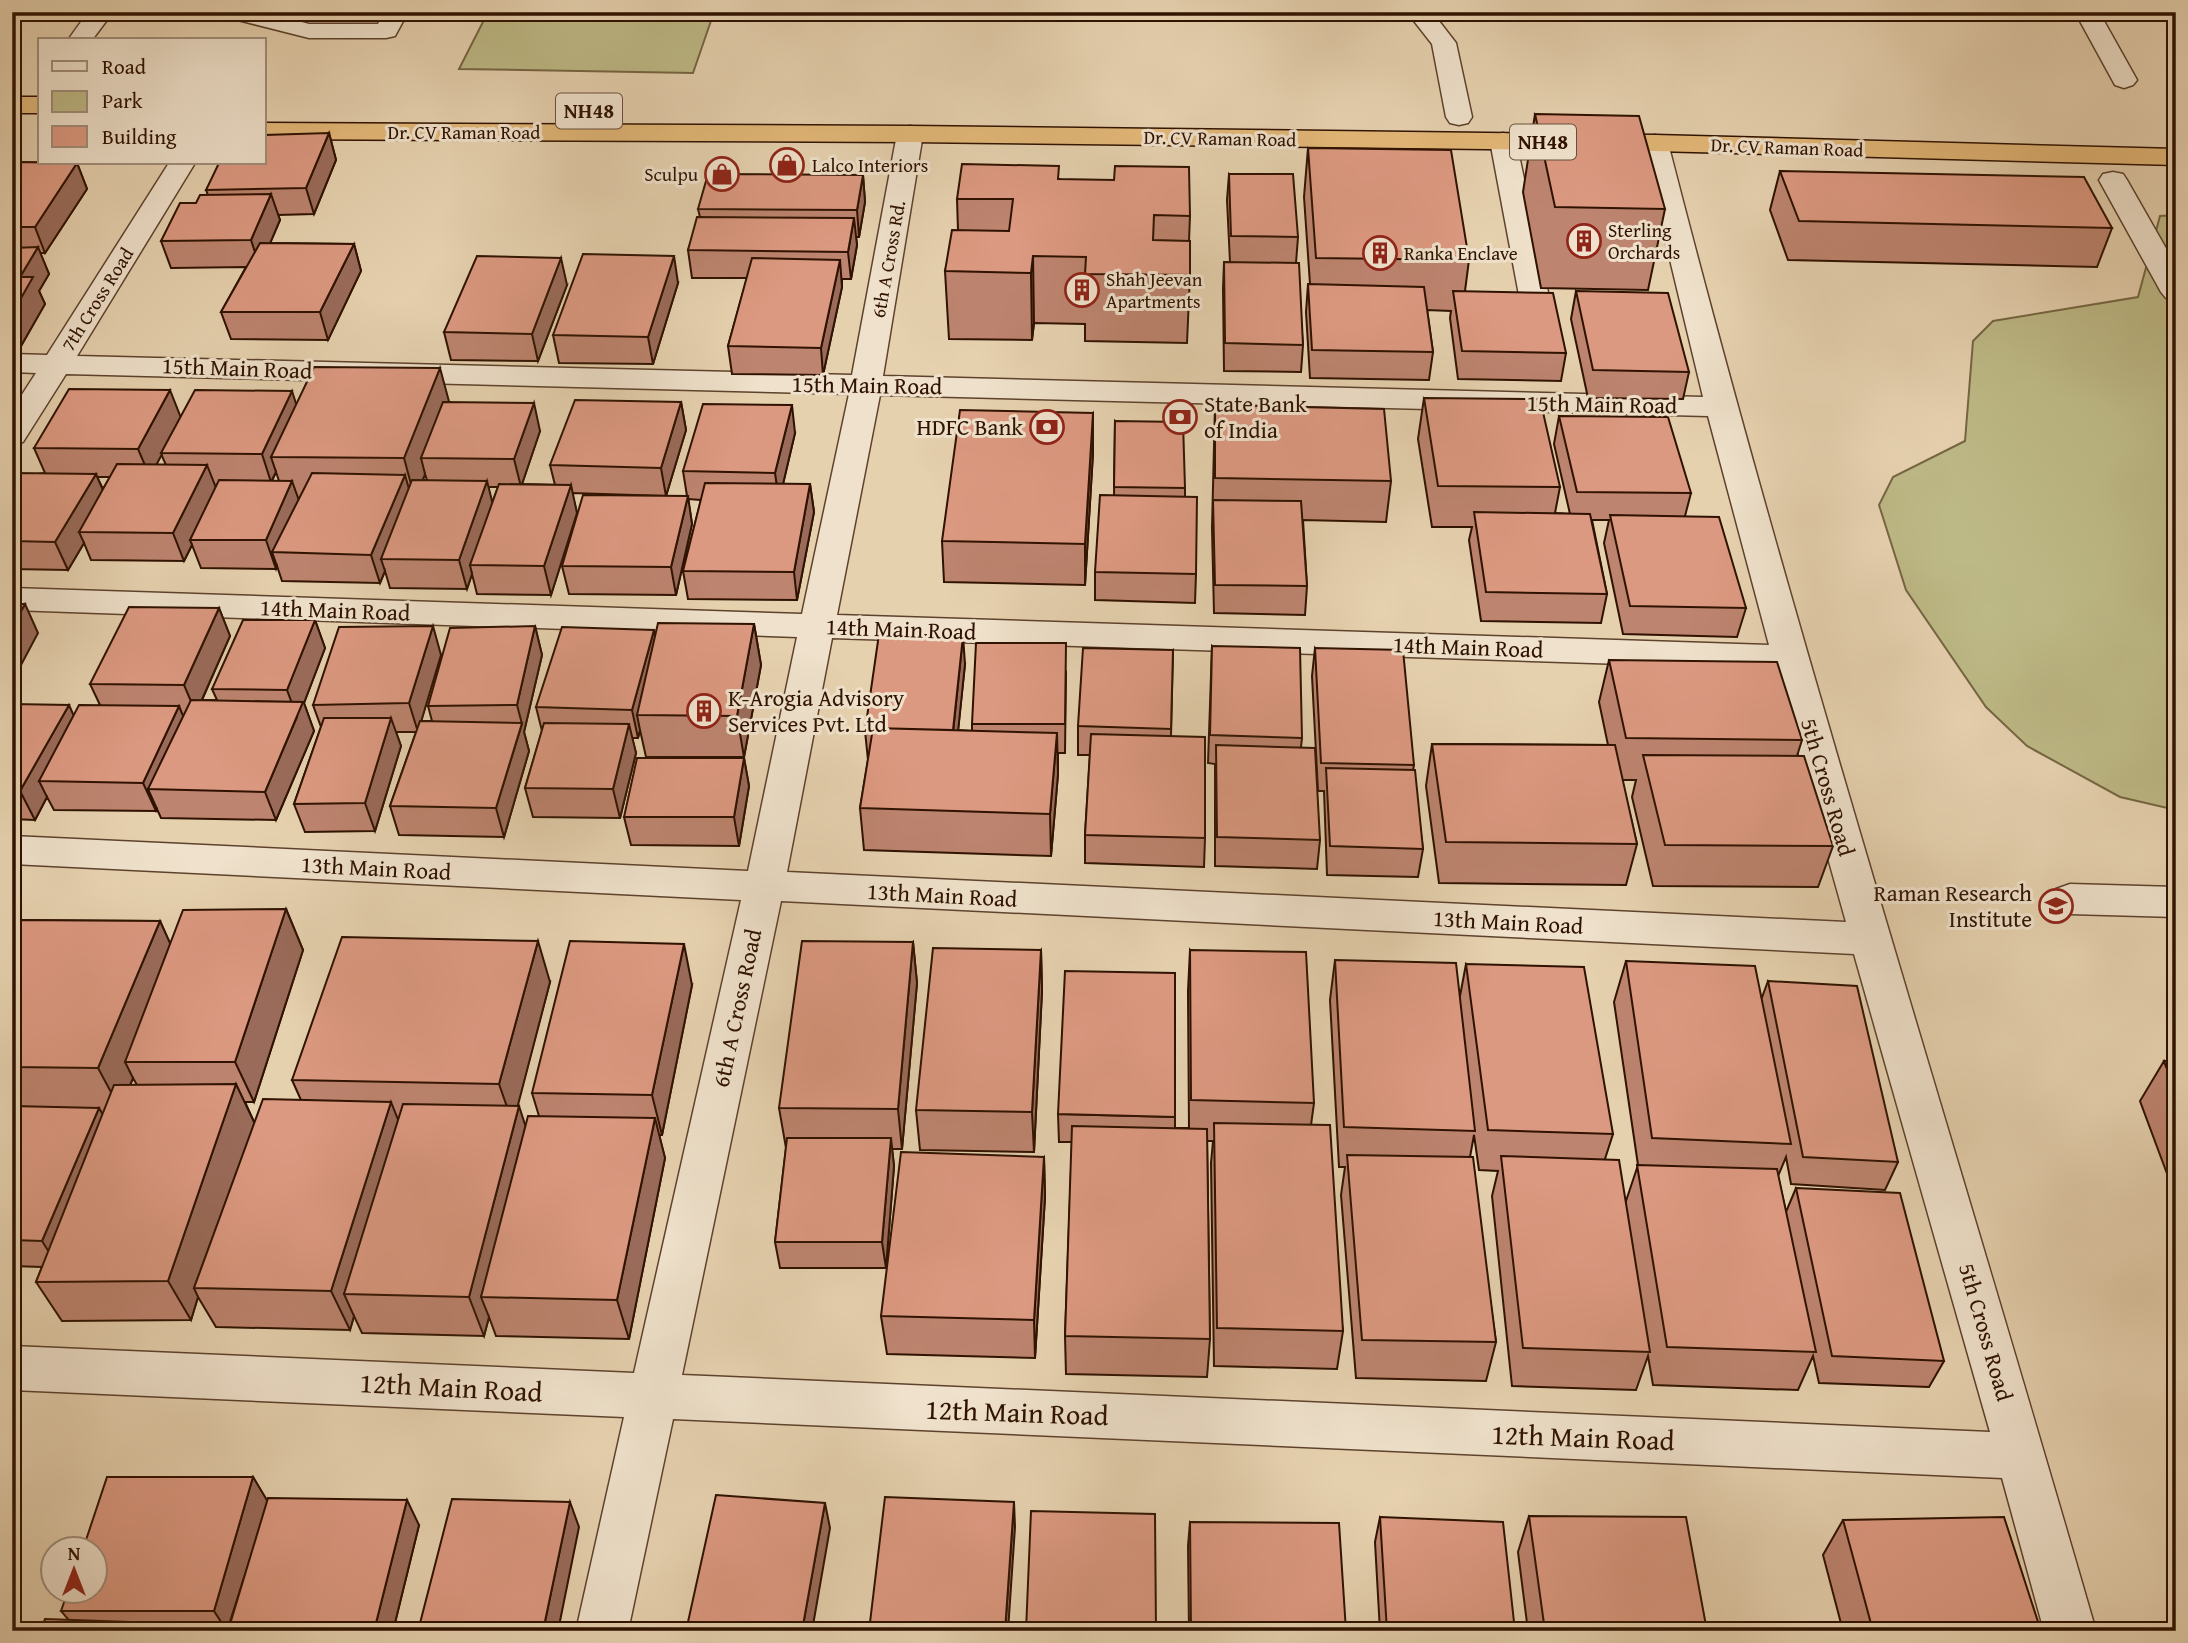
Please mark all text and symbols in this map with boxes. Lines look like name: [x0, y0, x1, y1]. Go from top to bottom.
legend: [38, 38, 266, 164]
text: Road: [102, 51, 147, 82]
text: Park: [102, 85, 143, 116]
road number: NH48: [556, 94, 622, 128]
street label: Dr. CV Raman Road: [388, 118, 541, 146]
text: Building: [102, 121, 177, 152]
street label: Dr. CV Raman Road: [1143, 123, 1297, 153]
road number: NH48: [1510, 124, 1576, 160]
street label: Dr. CV Raman Road: [1710, 130, 1865, 164]
shop icon: Lalco Interiors: [768, 146, 806, 184]
place label: Lalco Interiors: [812, 151, 928, 179]
shop icon: Sculpu: [703, 155, 741, 193]
place label: Sculpu: [644, 160, 699, 188]
street label: 6th A Cross Rd.: [864, 198, 912, 320]
place label: Sterling Orchards: [1608, 216, 1680, 266]
building icon: Sterling Orchards: [1565, 222, 1603, 260]
building icon: Ranka Enclave: [1361, 234, 1399, 272]
place label: Ranka Enclave: [1404, 239, 1518, 267]
street label: 7th Cross Road: [54, 241, 140, 356]
place label: Shah Jeevan Apartments: [1106, 265, 1203, 315]
building icon: Shah Jeevan Apartments: [1063, 271, 1101, 309]
street label: 15th Main Road: [161, 348, 314, 387]
street label: 15th Main Road: [791, 367, 943, 402]
street label: 15th Main Road: [1526, 386, 1678, 421]
place label: State Bank of India: [1204, 387, 1307, 446]
bank icon: State Bank of India: [1161, 398, 1199, 436]
bank icon: HDFC Bank: [1028, 408, 1066, 446]
place label: HDFC Bank: [916, 410, 1023, 443]
street label: 14th Main Road: [259, 590, 412, 629]
street label: 14th Main Road: [825, 609, 978, 648]
street label: 14th Main Road: [1392, 627, 1545, 666]
place label: K-Arogia Advisory Services Pvt. Ltd: [728, 681, 905, 740]
building icon: K-Arogia Advisory Services Pvt. Ltd: [685, 692, 723, 730]
street label: 5th Cross Road: [1793, 714, 1864, 860]
street label: 13th Main Road: [300, 847, 453, 888]
street label: 13th Main Road: [866, 874, 1019, 915]
place label: Raman Research Institute: [1874, 876, 2032, 935]
school or university icon: Raman Research Institute: [2037, 887, 2075, 925]
street label: 13th Main Road: [1432, 901, 1585, 942]
street label: 6th A Cross Road: [704, 925, 770, 1090]
street label: 5th Cross Road: [1951, 1259, 2022, 1405]
street label: 12th Main Road: [358, 1361, 544, 1412]
street label: 12th Main Road: [925, 1388, 1109, 1435]
street label: 12th Main Road: [1491, 1413, 1675, 1460]
north arrow: [38, 1534, 108, 1604]
text: N: [68, 1539, 81, 1567]

